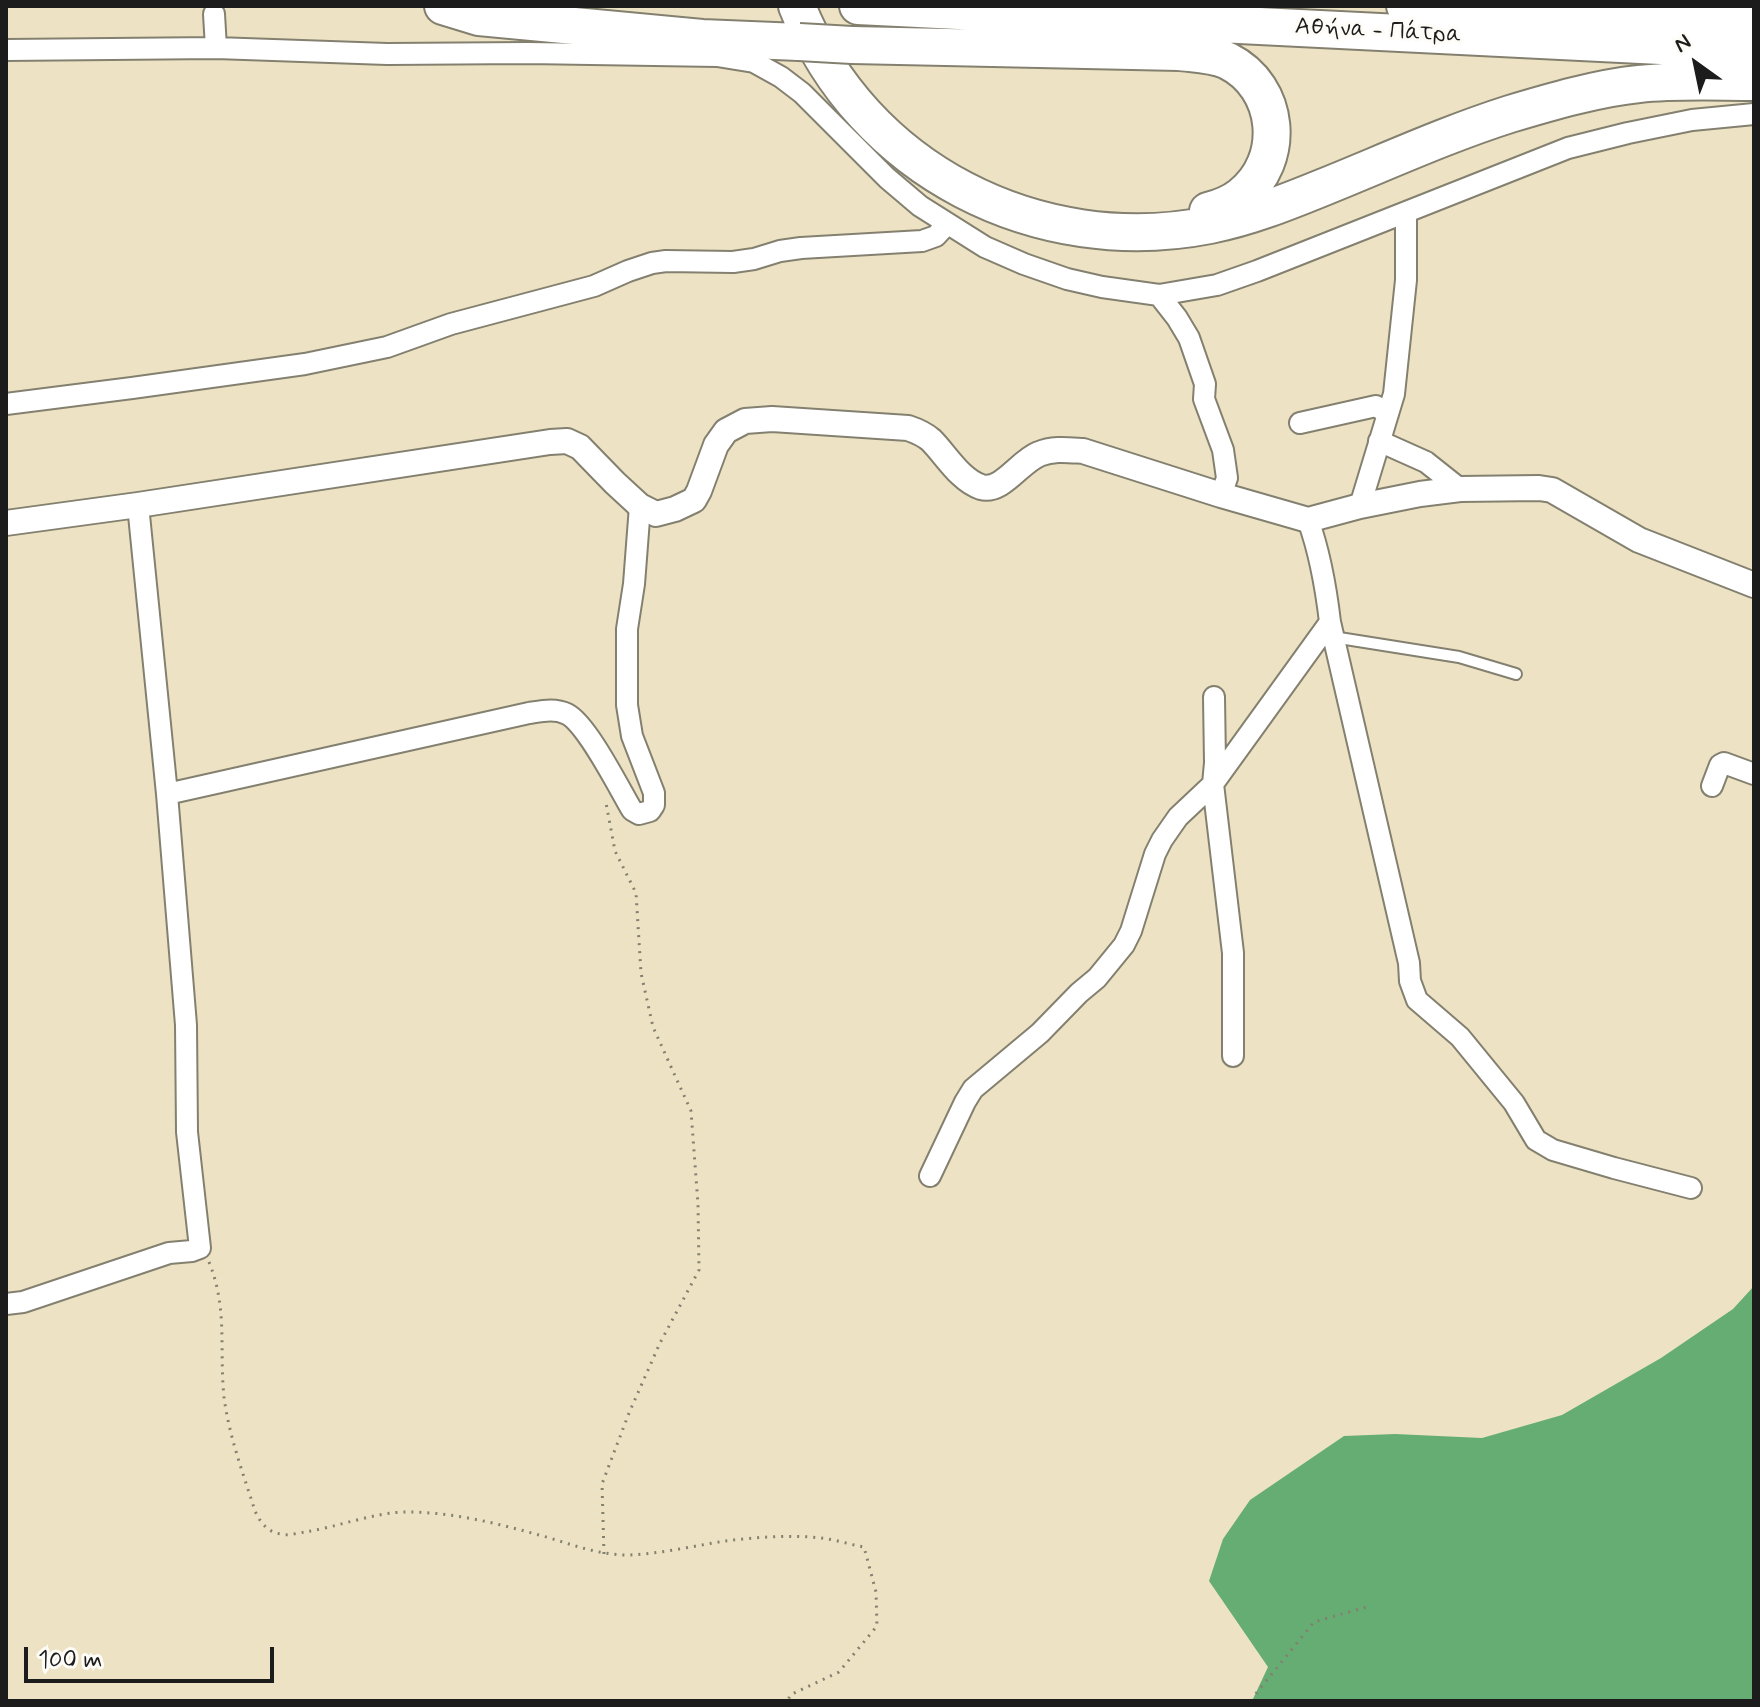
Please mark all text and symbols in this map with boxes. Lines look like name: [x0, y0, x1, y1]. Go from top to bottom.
street label: Αθήνα - Πάτρα: [1294, 13, 1462, 51]
north arrow: [1656, 24, 1736, 104]
text: N: [1669, 28, 1697, 60]
scale bar: [28, 1631, 278, 1681]
text: 100 m: [38, 1645, 102, 1676]

